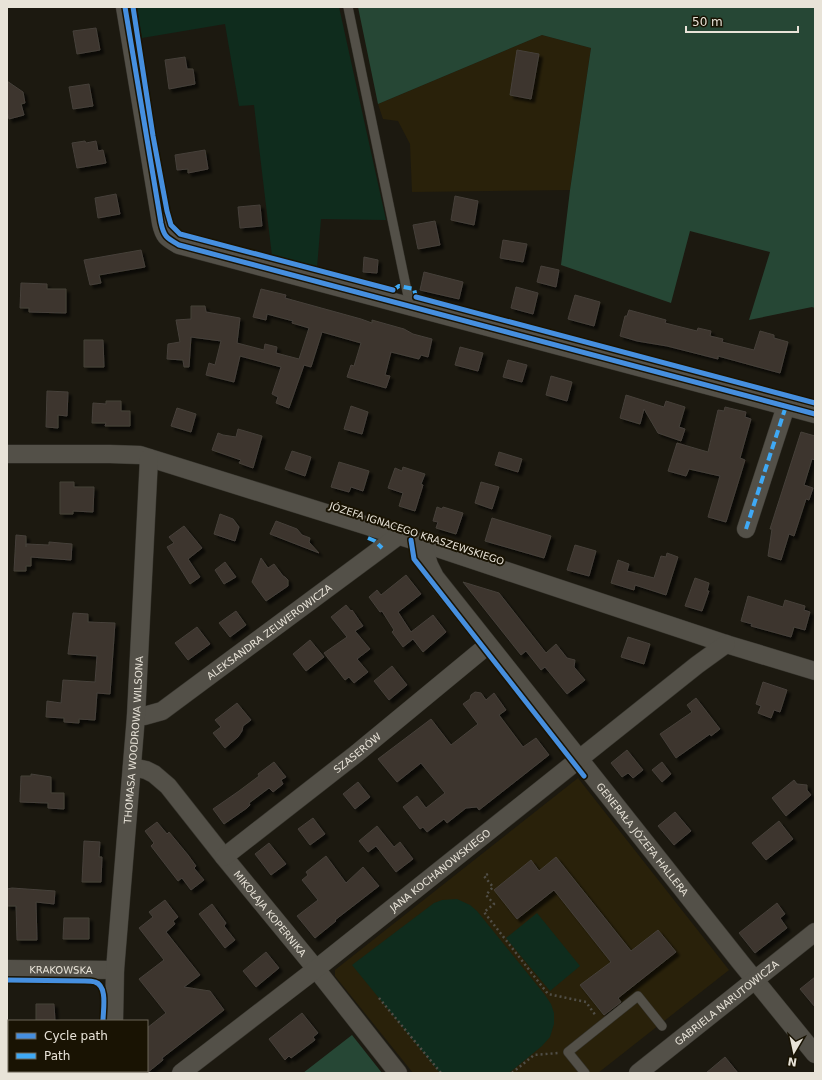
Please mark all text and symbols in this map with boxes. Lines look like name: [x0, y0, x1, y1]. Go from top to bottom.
scale bar: [686, 8, 798, 34]
text: 50 m: [692, 15, 723, 29]
street label: JÓZEFA IGNACEGO KRASZEWSKIEGO: [327, 499, 506, 567]
street label: ALEKSANDRA ZELWEROWICZA: [205, 582, 334, 682]
street label: THOMASA WOODROWA WILSONA: [122, 655, 145, 825]
street label: SZASERÓW: [332, 731, 383, 775]
street label: GENERAŁA JÓZEFA HALLERA: [594, 781, 691, 898]
street label: JANA KOCHANOWSKIEGO: [387, 827, 493, 915]
street label: MIKOŁAJA KOPERNIKA: [231, 869, 308, 959]
street label: GABRIELA NARUTOWICZA: [673, 958, 781, 1048]
street label: KRAKOWSKA: [29, 964, 93, 976]
legend: [8, 1020, 148, 1072]
text: Cycle path: [44, 1029, 108, 1043]
north arrow: [774, 1032, 814, 1072]
text: Path: [44, 1049, 70, 1063]
text: N: [787, 1054, 798, 1069]

